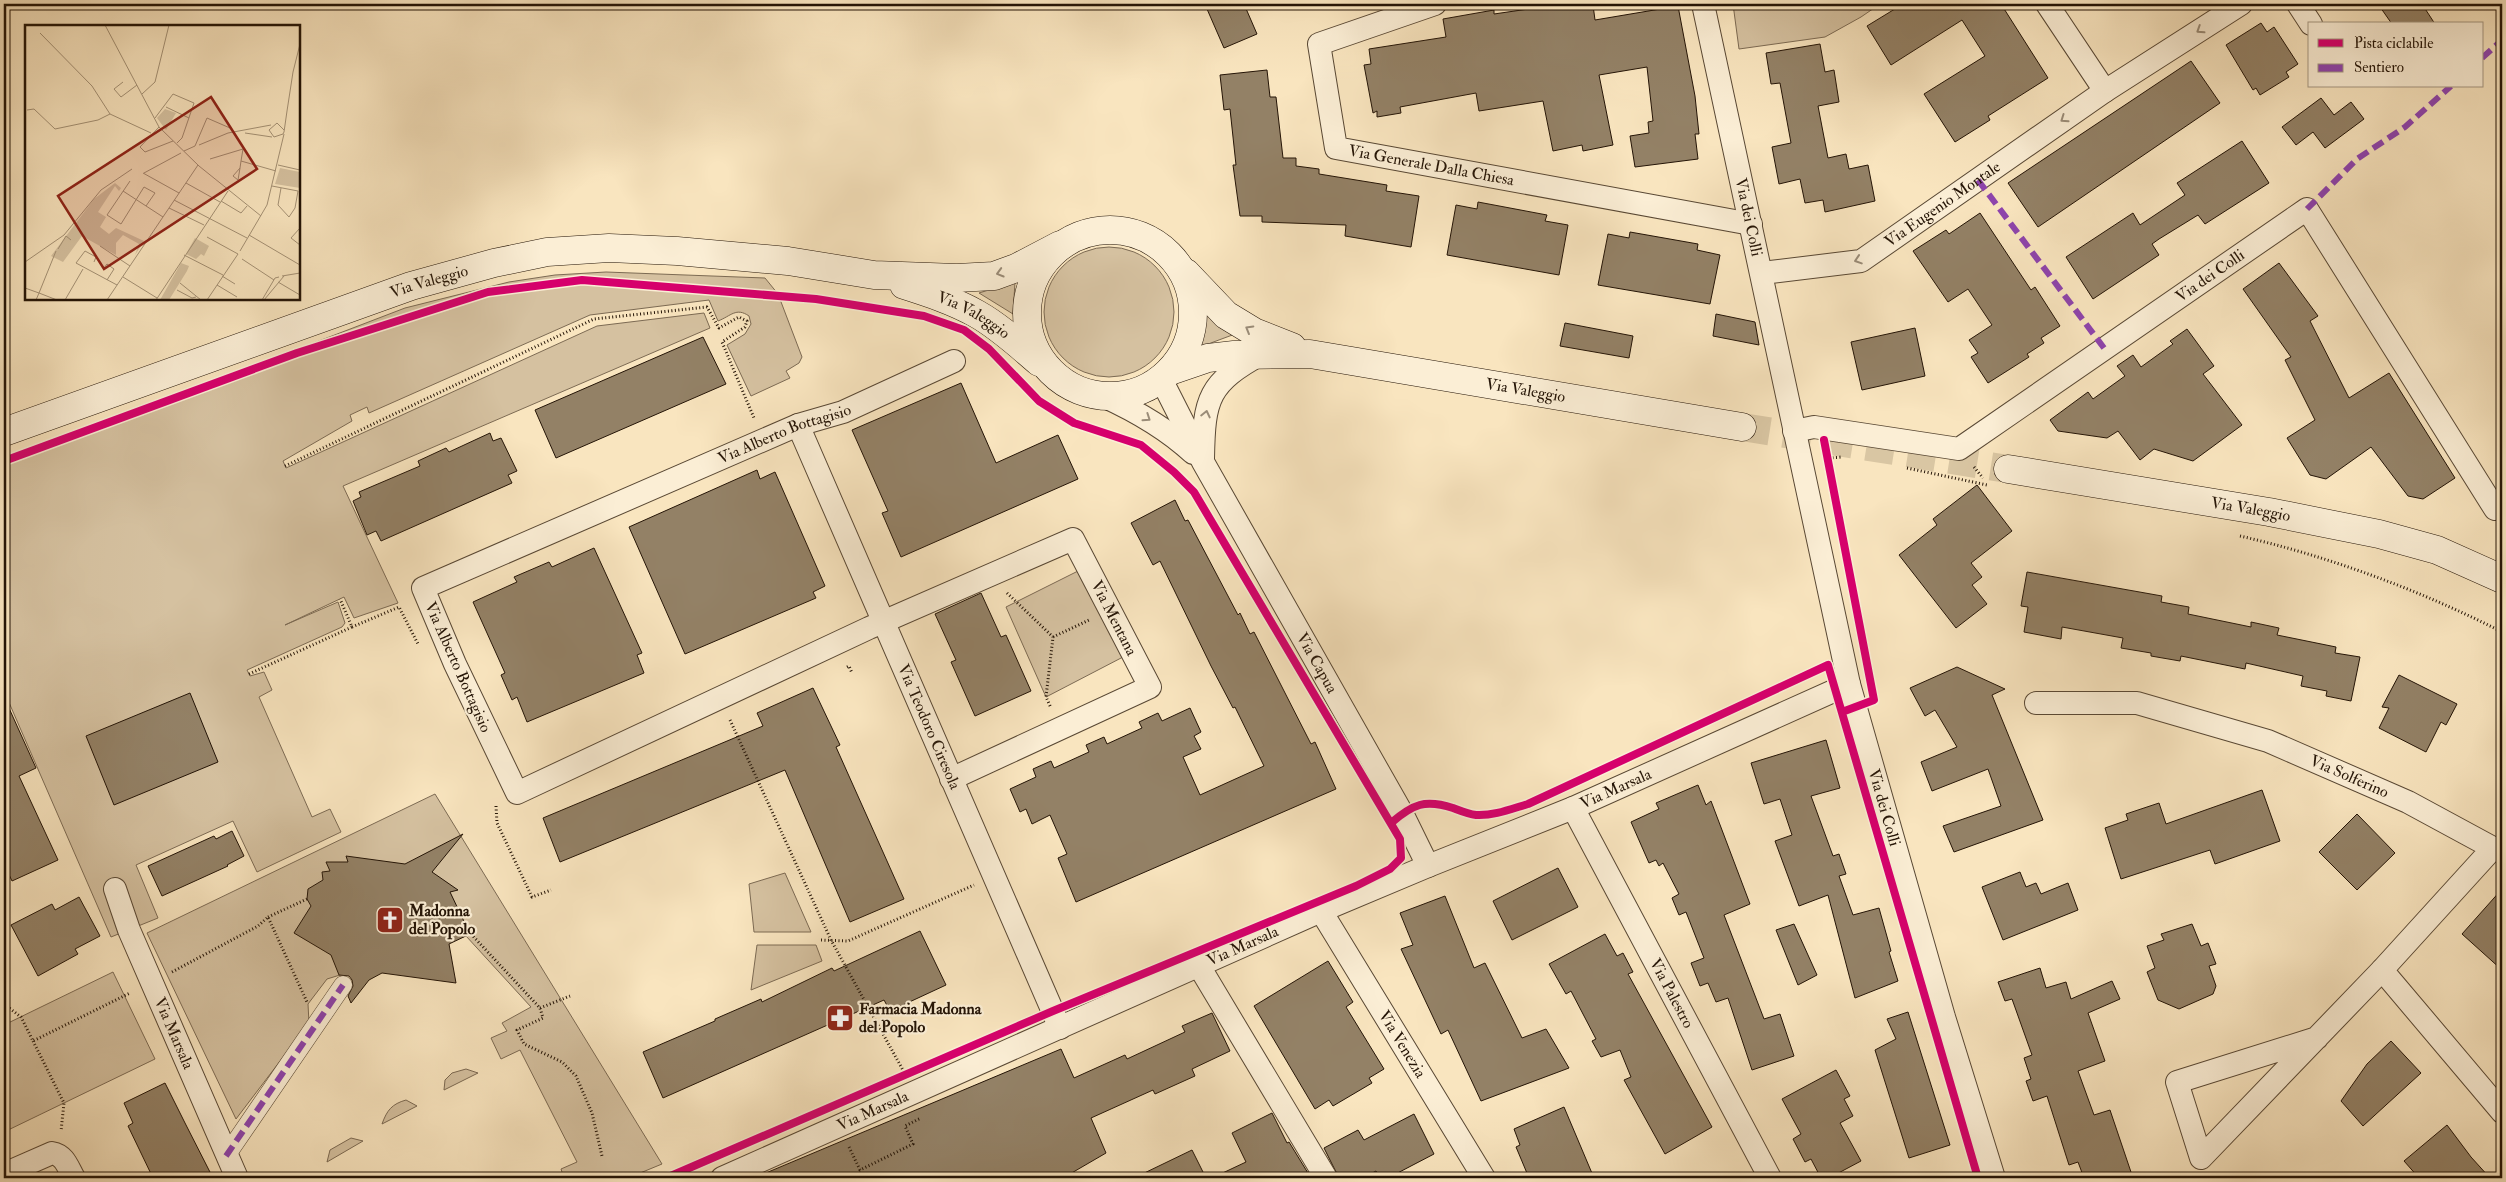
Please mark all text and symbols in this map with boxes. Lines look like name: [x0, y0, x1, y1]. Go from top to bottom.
legend: [2308, 22, 2484, 88]
one-way arrow: [2197, 24, 2206, 33]
inset map: [25, 25, 300, 300]
text: Pista ciclabile: [2354, 34, 2433, 53]
text: Sentiero: [2354, 58, 2404, 77]
one-way arrow: [2061, 113, 2070, 122]
street label: Via Generale Dalla Chiesa: [1347, 140, 1516, 191]
street label: Via Eugenio Montale: [1881, 157, 2005, 252]
street label: Via dei Colli: [1731, 176, 1767, 258]
street label: Via dei Colli: [2172, 245, 2248, 307]
one-way arrow: [1854, 254, 1863, 264]
street label: Via Valeggio: [387, 261, 471, 303]
one-way arrow: [997, 268, 1005, 278]
street label: Via Valeggio: [934, 287, 1014, 343]
one-way arrow: [1245, 325, 1254, 335]
street label: Via Valeggio: [1484, 374, 1567, 407]
street label: Via Alberto Bottagisio: [715, 400, 855, 469]
one-way arrow: [1200, 410, 1211, 418]
one-way arrow: [1141, 411, 1150, 421]
street label: Via Valeggio: [2209, 493, 2293, 526]
street label: Via Mentana: [1086, 577, 1142, 659]
street label: Via Alberto Bottagisio: [420, 599, 496, 736]
street label: Via Capua: [1292, 629, 1342, 697]
street label: Via Teodoro Ciresola: [893, 661, 965, 793]
street label: Via Solferino: [2307, 750, 2392, 802]
street label: Via Marsala: [1577, 764, 1655, 813]
street label: Via dei Colli: [1864, 767, 1905, 849]
place label: Madonna del Popolo: [408, 901, 475, 940]
church icon: Madonna del Popolo: [375, 905, 405, 935]
street label: Via Marsala: [1204, 921, 1282, 971]
street label: Via Palestro: [1645, 955, 1699, 1032]
street label: Via Marsala: [150, 994, 199, 1073]
place label: Farmacia Madonna del Popolo: [859, 999, 982, 1038]
pharmacy icon: Farmacia Madonna del Popolo: [825, 1003, 855, 1033]
street label: Via Venezia: [1374, 1007, 1431, 1082]
street label: Via Marsala: [834, 1086, 912, 1135]

